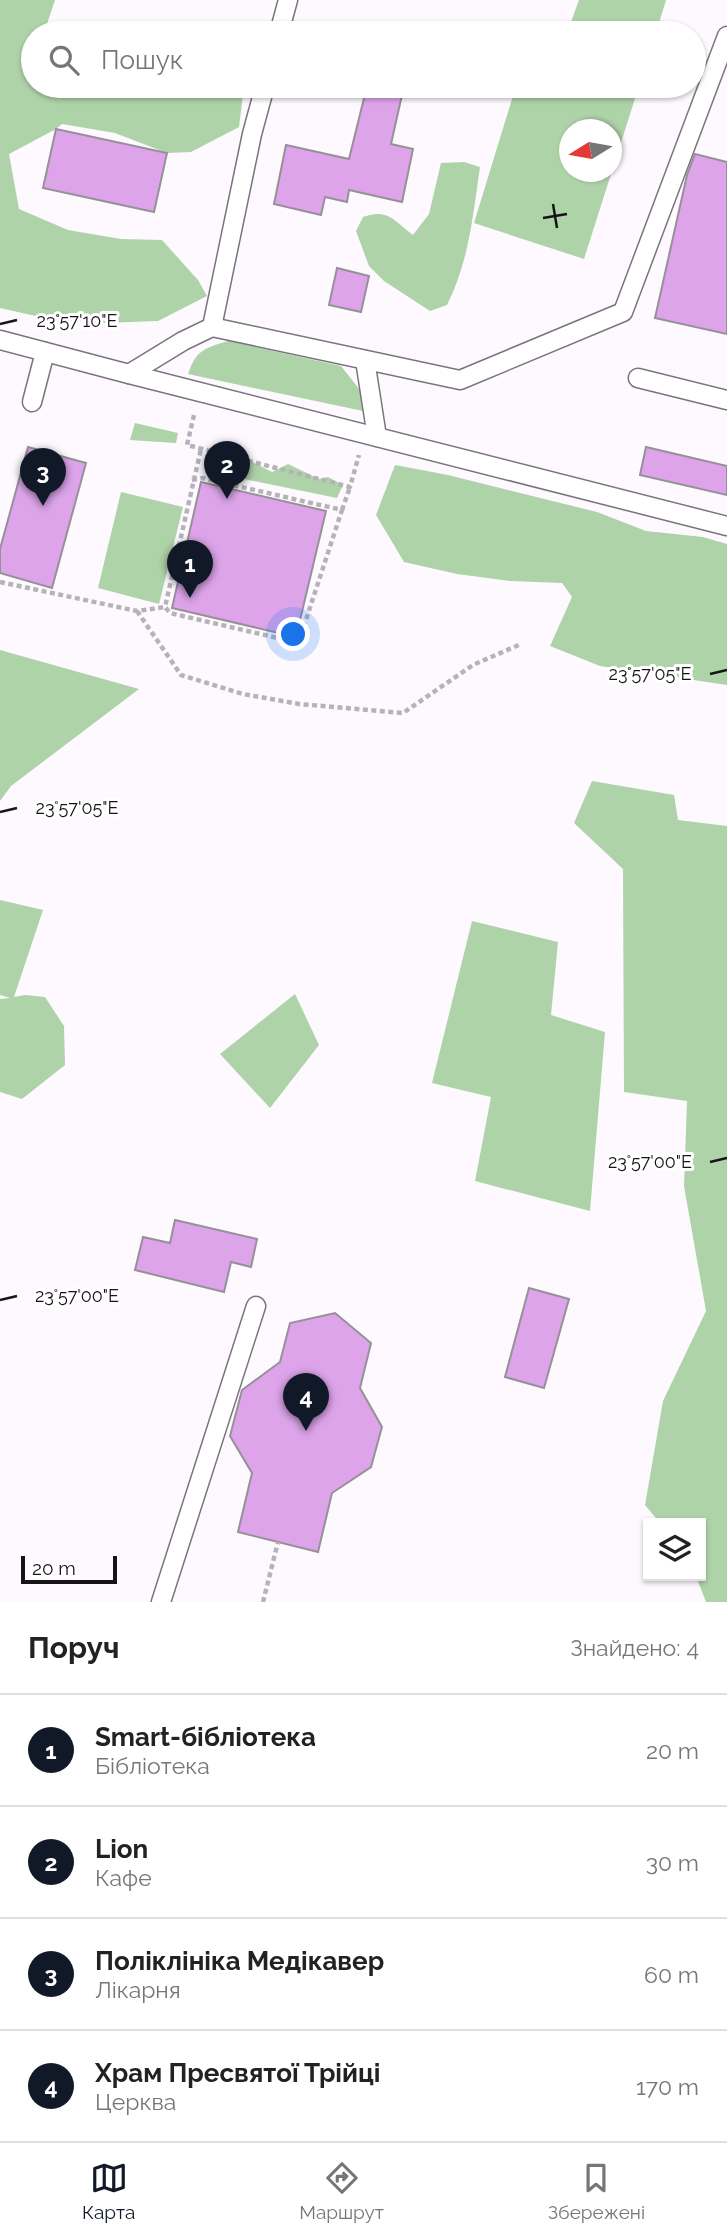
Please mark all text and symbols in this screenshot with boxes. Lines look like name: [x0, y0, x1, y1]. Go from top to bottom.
search box: [21, 21, 706, 98]
icon: search: [45, 41, 83, 79]
text: Пошук: [101, 45, 183, 75]
north arrow: [559, 119, 622, 182]
text: 23°57'10"E: [37, 310, 117, 331]
pin: 2: [204, 441, 250, 499]
pin: 3: [20, 448, 66, 506]
pin: 1: [167, 540, 213, 598]
your location: [276, 617, 310, 651]
text: 23°57'05"E: [609, 663, 691, 684]
text: 23°57'05"E: [36, 797, 118, 818]
text: 23°57'00"E: [608, 1151, 692, 1172]
text: 23°57'00"E: [35, 1285, 119, 1306]
pin: 4: [283, 1373, 329, 1431]
map controls: [643, 1518, 706, 1581]
button: layers: [643, 1518, 706, 1581]
scale bar: [21, 1553, 117, 1585]
text: 20 m: [32, 1557, 76, 1579]
text: Поруч: [28, 1630, 119, 1665]
text: Знайдено: 4: [570, 1634, 699, 1661]
text: Smart-бібліотека: [95, 1722, 316, 1752]
text: 1: [45, 1737, 57, 1764]
text: 20 m: [646, 1737, 699, 1764]
text: Бібліотека: [95, 1752, 210, 1779]
text: Lion: [95, 1834, 148, 1864]
text: 2: [45, 1849, 57, 1876]
text: 30 m: [646, 1849, 699, 1876]
text: Кафе: [95, 1864, 152, 1891]
text: Поліклініка Медікавер: [95, 1946, 384, 1976]
text: 3: [45, 1961, 57, 1988]
text: 60 m: [644, 1961, 699, 1988]
text: Лікарня: [95, 1976, 181, 2003]
text: Храм Пресвятої Трійці: [95, 2058, 381, 2088]
text: 4: [44, 2073, 58, 2100]
text: 170 m: [636, 2073, 699, 2100]
text: Церква: [95, 2088, 176, 2115]
tab: Карта: [82, 2159, 135, 2223]
tab: Маршрут: [299, 2159, 384, 2223]
tab: Збережені: [548, 2159, 645, 2223]

